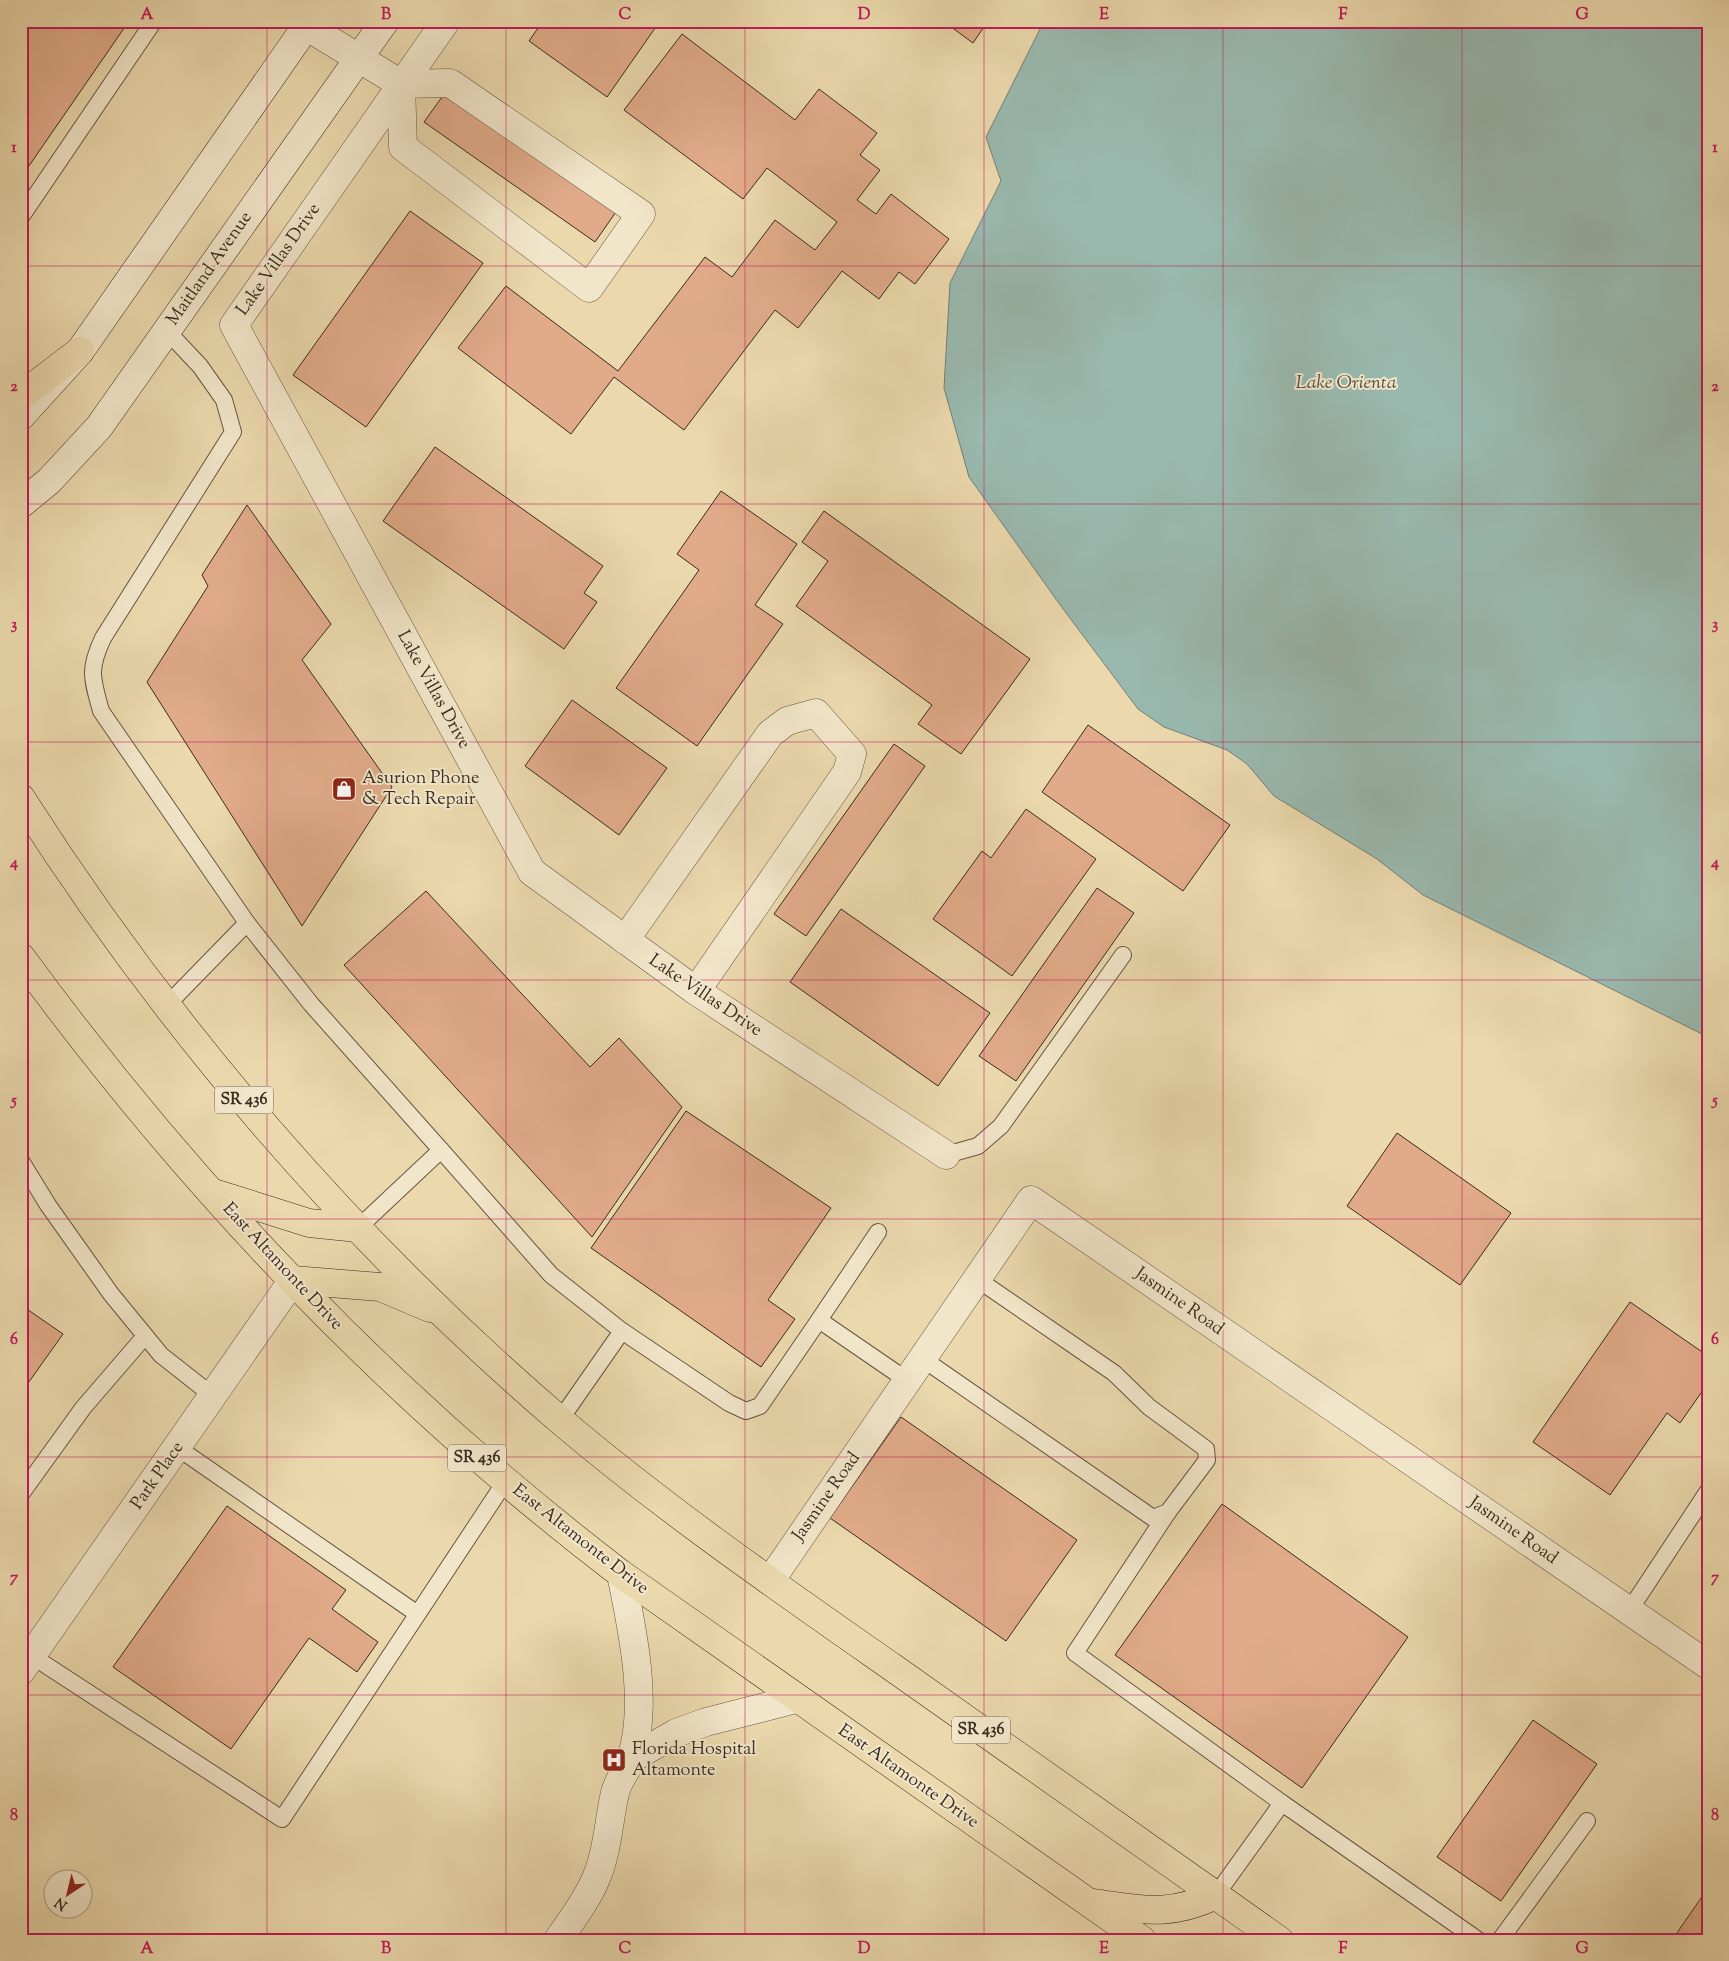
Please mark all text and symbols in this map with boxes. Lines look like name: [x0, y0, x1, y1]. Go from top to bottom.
text: A: [141, 4, 154, 27]
text: B: [381, 4, 391, 27]
text: C: [619, 4, 632, 27]
text: D: [858, 4, 871, 27]
text: E: [1099, 4, 1109, 27]
text: F: [1339, 4, 1348, 27]
text: G: [1575, 4, 1589, 27]
text: 1: [11, 137, 17, 160]
text: 1: [1712, 137, 1718, 160]
street label: Lake Villas Drive: [230, 198, 328, 322]
street label: Maitland Avenue: [161, 207, 259, 331]
water label: Lake Orienta: [1295, 370, 1397, 397]
text: 2: [10, 376, 18, 399]
text: 2: [1711, 376, 1719, 399]
text: 3: [11, 614, 18, 637]
text: 3: [1712, 614, 1719, 637]
street label: Lake Villas Drive: [390, 626, 476, 754]
place label: Asurion Phone & Tech Repair: [362, 766, 479, 813]
shop icon: Asurion Phone & Tech Repair: [331, 776, 357, 802]
text: 4: [9, 852, 18, 875]
text: 4: [1710, 852, 1719, 875]
street label: Lake Villas Drive: [643, 948, 767, 1044]
road number: SR 436: [215, 1086, 273, 1114]
text: 5: [9, 1090, 17, 1113]
text: 5: [1710, 1090, 1718, 1113]
street label: East Altamonte Drive: [216, 1197, 348, 1337]
street label: Jasmine Road: [1128, 1261, 1229, 1342]
text: 6: [10, 1329, 18, 1352]
text: 6: [1711, 1329, 1719, 1352]
street label: Park Place: [125, 1437, 191, 1515]
road number: SR 436: [448, 1445, 506, 1472]
street label: Jasmine Road: [786, 1447, 867, 1548]
street label: East Altamonte Drive: [506, 1478, 654, 1602]
street label: Jasmine Road: [1462, 1490, 1563, 1571]
text: 7: [10, 1567, 19, 1590]
text: 7: [1711, 1567, 1720, 1590]
road number: SR 436: [952, 1716, 1010, 1744]
street label: East Altamonte Drive: [832, 1719, 984, 1835]
place label: Florida Hospital Altamonte: [632, 1737, 756, 1784]
hospital icon: Florida Hospital Altamonte: [601, 1747, 627, 1773]
text: 8: [10, 1805, 18, 1828]
text: 8: [1711, 1805, 1719, 1828]
north arrow: [42, 1868, 92, 1918]
text: N: [51, 1892, 72, 1914]
text: A: [141, 1938, 154, 1961]
text: B: [381, 1938, 391, 1961]
text: C: [619, 1938, 632, 1961]
text: D: [858, 1938, 871, 1961]
text: E: [1099, 1938, 1109, 1961]
text: F: [1339, 1938, 1348, 1961]
text: G: [1575, 1938, 1589, 1961]

